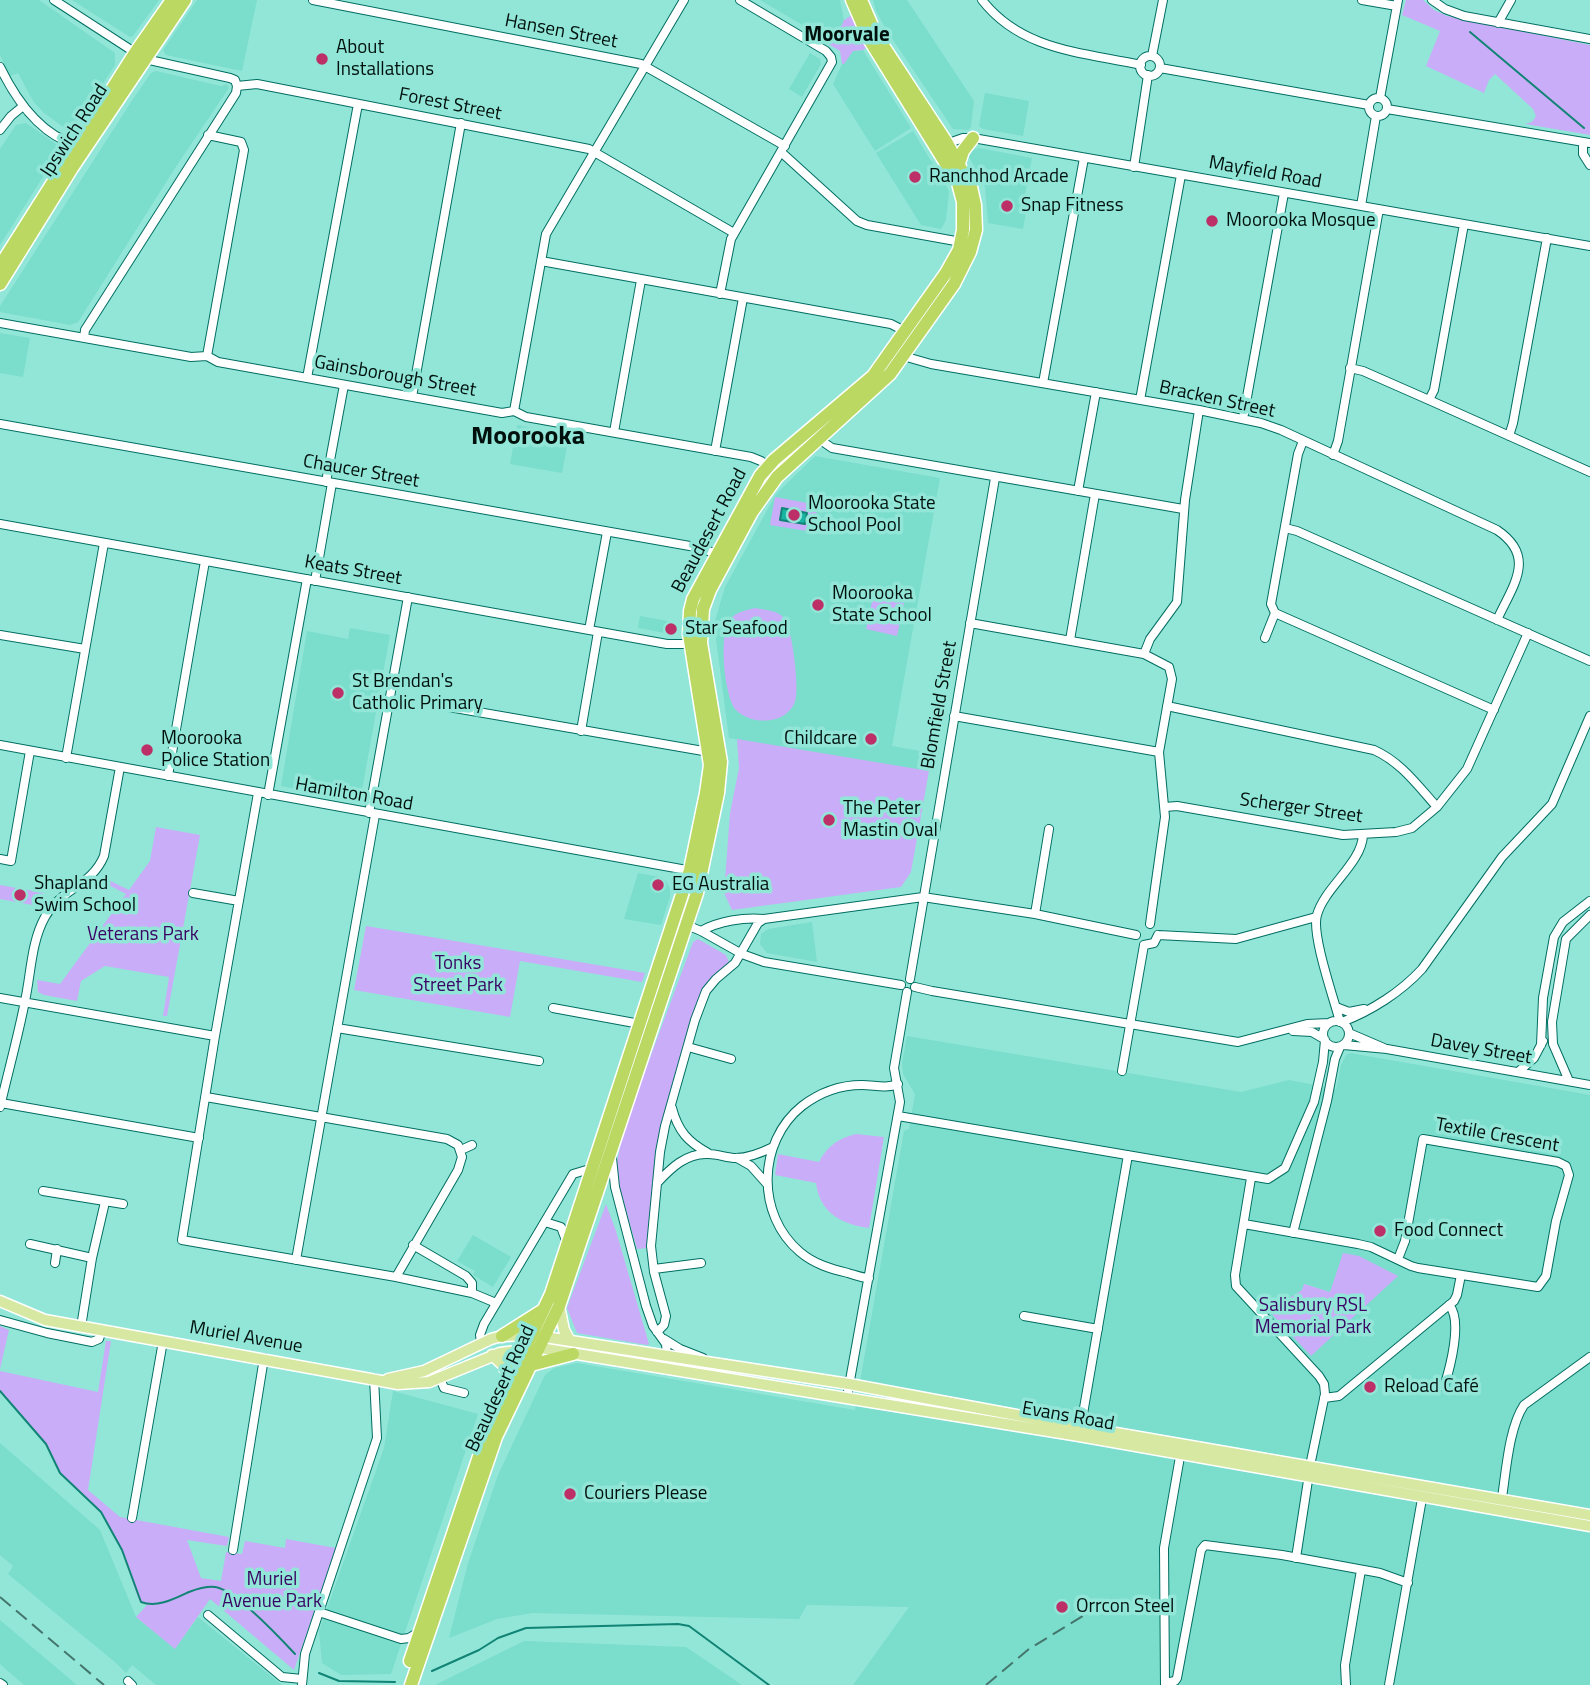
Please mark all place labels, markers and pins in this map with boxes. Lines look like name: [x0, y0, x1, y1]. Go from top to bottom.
place label: About Installations: [336, 37, 434, 81]
marker: About Installations: [314, 51, 330, 67]
place label: Ranchhod Arcade: [929, 166, 1069, 188]
marker: Ranchhod Arcade: [907, 169, 923, 185]
place label: Snap Fitness: [1021, 195, 1124, 217]
marker: Snap Fitness: [999, 198, 1015, 214]
place label: Moorooka Mosque: [1226, 210, 1376, 232]
marker: Moorooka Mosque: [1204, 213, 1220, 229]
place label: Moorooka State School Pool: [808, 493, 936, 537]
marker: Moorooka State School Pool: [786, 507, 802, 523]
place label: Moorooka State School: [832, 583, 932, 627]
marker: Moorooka State School: [810, 597, 826, 613]
place label: Star Seafood: [685, 618, 788, 640]
marker: Star Seafood: [663, 621, 679, 637]
place label: St Brendan's Catholic Primary: [352, 671, 483, 715]
marker: St Brendan's Catholic Primary: [330, 685, 346, 701]
place label: Moorooka Police Station: [161, 728, 270, 772]
place label: Childcare: [784, 728, 857, 750]
marker: Childcare: [863, 731, 879, 747]
marker: Moorooka Police Station: [139, 742, 155, 758]
place label: The Peter Mastin Oval: [843, 798, 938, 842]
marker: The Peter Mastin Oval: [821, 812, 837, 828]
place label: Shapland Swim School: [34, 873, 136, 917]
place label: EG Australia: [672, 874, 769, 896]
marker: EG Australia: [650, 877, 666, 893]
marker: Shapland Swim School: [12, 887, 28, 903]
place label: Food Connect: [1394, 1220, 1503, 1242]
marker: Food Connect: [1372, 1223, 1388, 1239]
place label: Reload Café: [1384, 1376, 1479, 1398]
marker: Reload Café: [1362, 1379, 1378, 1395]
place label: Couriers Please: [584, 1483, 707, 1505]
marker: Couriers Please: [562, 1486, 578, 1502]
place label: Orrcon Steel: [1076, 1596, 1174, 1618]
marker: Orrcon Steel: [1054, 1599, 1070, 1615]

